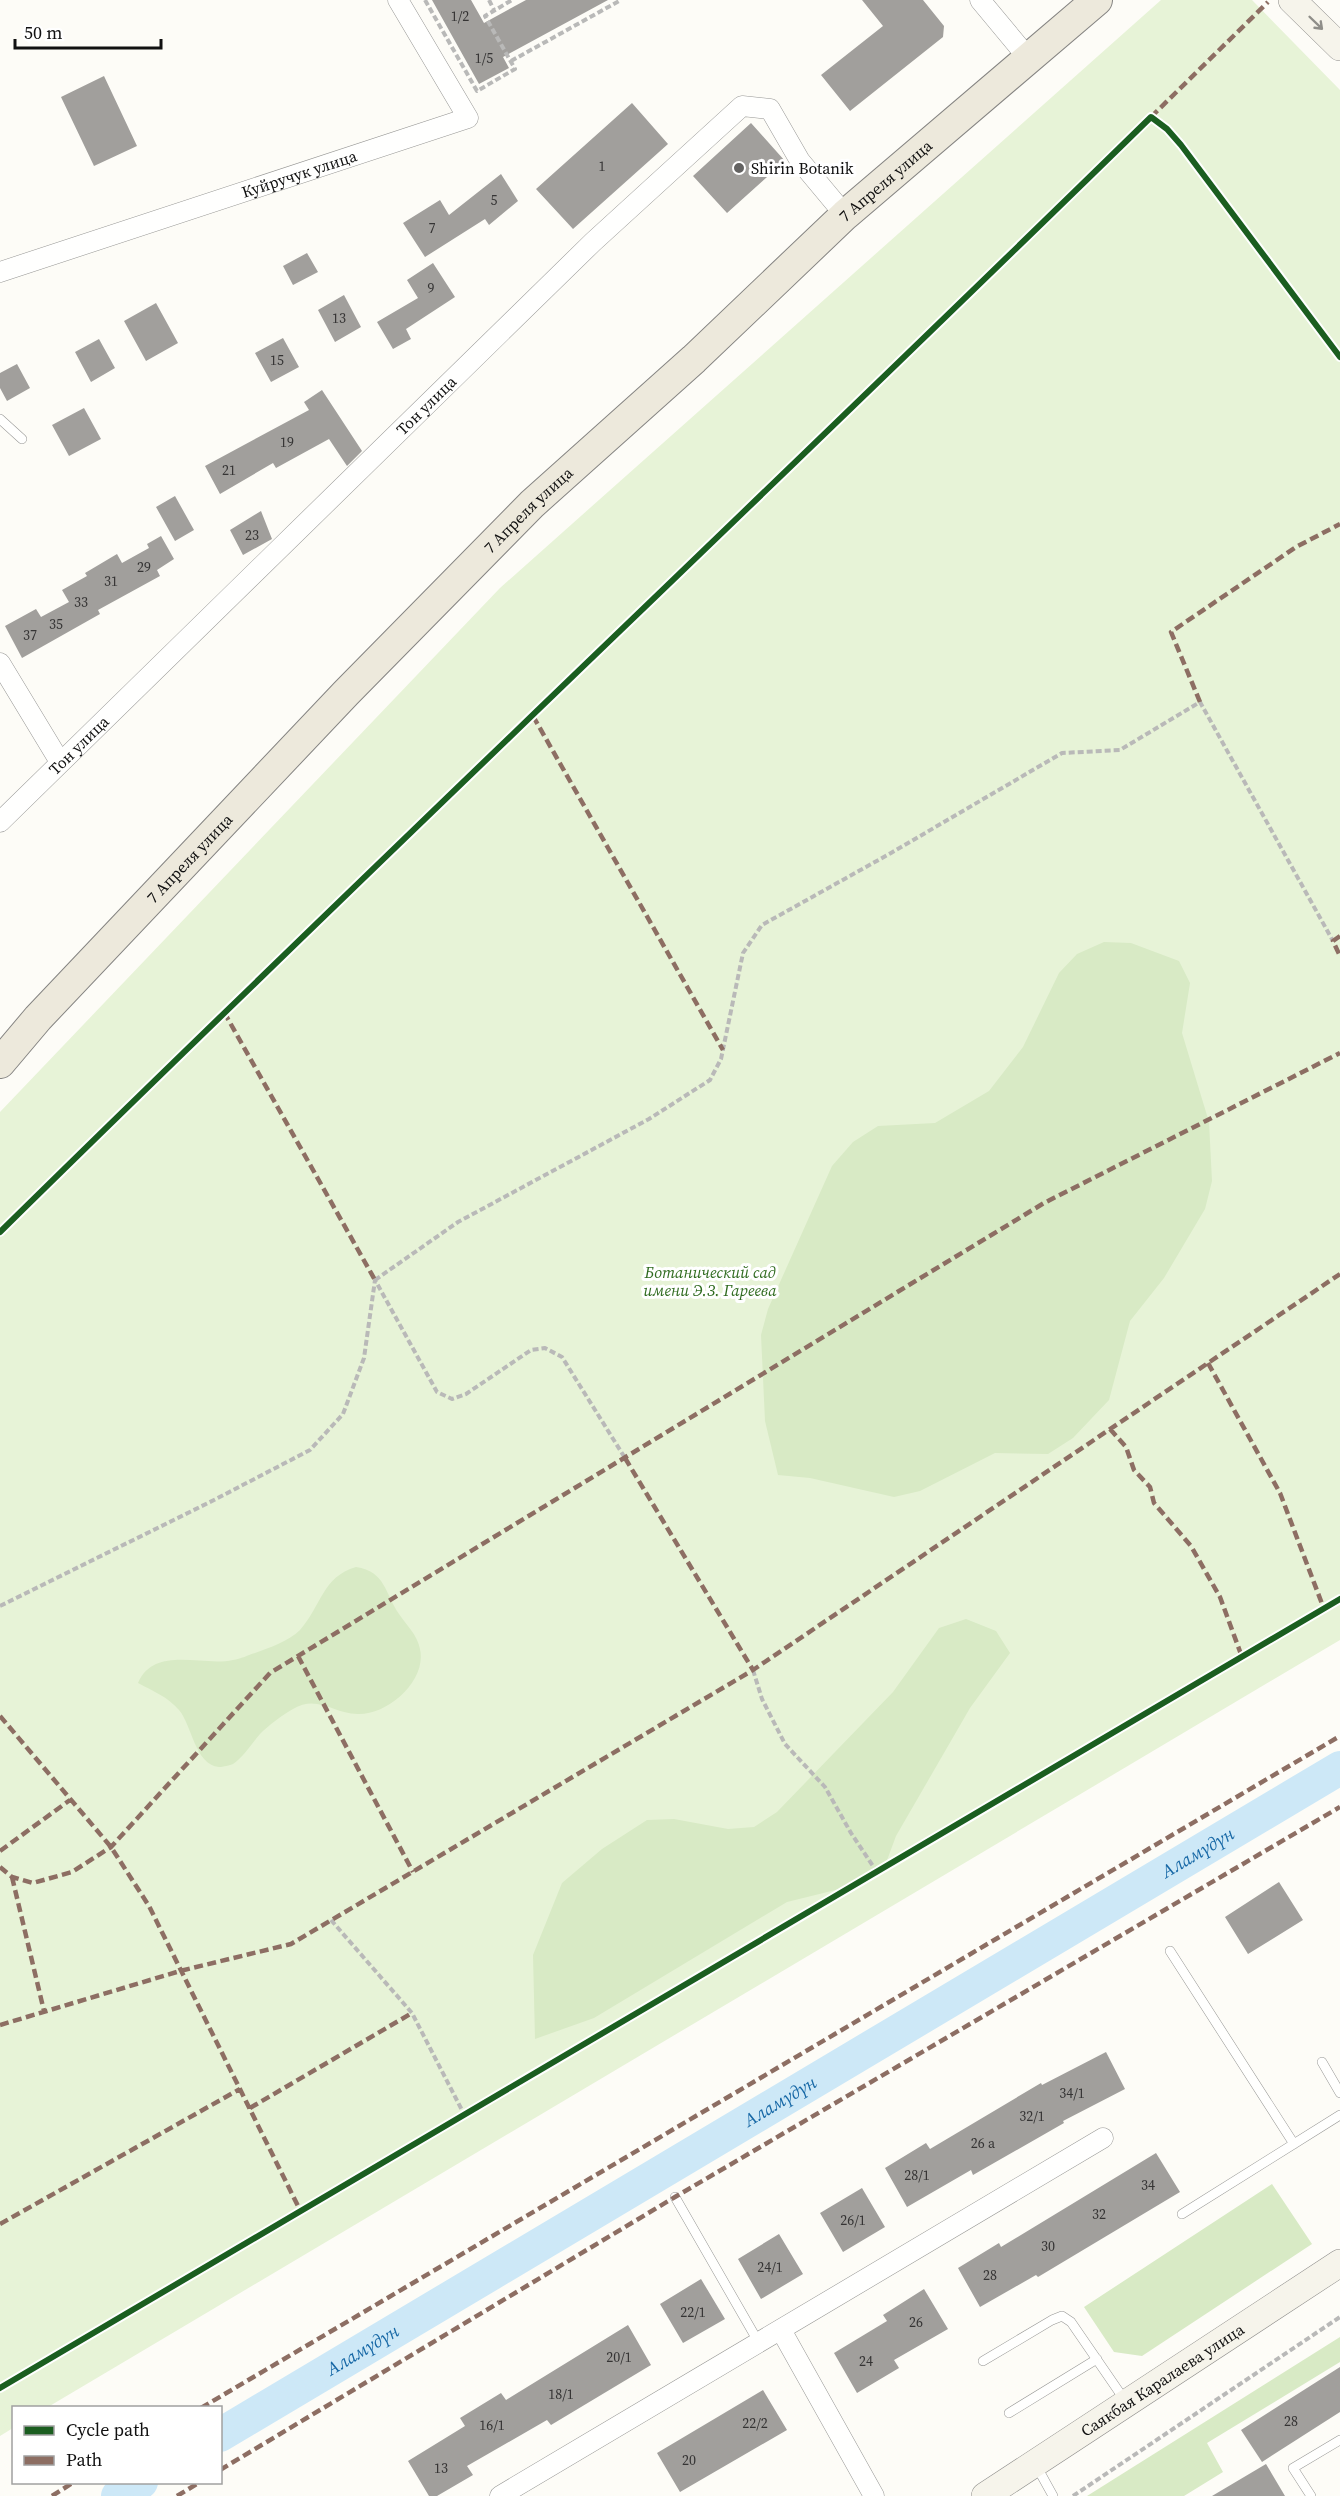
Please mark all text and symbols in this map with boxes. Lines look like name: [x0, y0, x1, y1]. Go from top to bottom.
house number: 1/2: [451, 6, 469, 26]
scale bar: [15, 12, 160, 50]
one-way arrow: [1308, 16, 1323, 31]
text: 50 m: [24, 20, 62, 45]
house number: 1/5: [475, 48, 493, 68]
street label: 7 Апреля улица: [834, 134, 937, 226]
street label: Куйручук улица: [239, 144, 360, 203]
house number: 1: [599, 156, 606, 176]
place label: Shirin Botanik: [751, 157, 854, 179]
marker: Shirin Botanik: [732, 161, 746, 175]
house number: 5: [491, 190, 498, 210]
house number: 7: [429, 218, 436, 238]
house number: 9: [428, 278, 435, 298]
house number: 13: [332, 308, 346, 328]
house number: 15: [270, 350, 284, 370]
street label: Тон улица: [391, 370, 462, 440]
house number: 19: [280, 432, 294, 452]
house number: 21: [222, 460, 236, 480]
street label: 7 Апреля улица: [479, 461, 578, 558]
house number: 23: [245, 525, 259, 545]
house number: 29: [137, 557, 151, 577]
house number: 31: [104, 571, 118, 591]
house number: 33: [74, 592, 88, 612]
house number: 35: [49, 614, 63, 634]
house number: 37: [23, 625, 37, 645]
street label: Тон улица: [44, 710, 114, 780]
street label: 7 Апреля улица: [142, 808, 238, 908]
park label: Ботанический сад имени Э.З. Гареева: [643, 1261, 777, 1301]
water label: Аламүдүн: [1156, 1821, 1239, 1884]
water label: Аламүдүн: [738, 2069, 822, 2133]
house number: 34/1: [1059, 2083, 1085, 2103]
house number: 32/1: [1019, 2106, 1045, 2126]
house number: 26 а: [971, 2133, 996, 2153]
house number: 28/1: [904, 2165, 930, 2185]
house number: 34: [1141, 2175, 1155, 2195]
house number: 32: [1092, 2204, 1106, 2224]
house number: 26/1: [840, 2210, 866, 2230]
house number: 30: [1041, 2236, 1055, 2256]
house number: 24/1: [757, 2257, 783, 2277]
house number: 28: [983, 2265, 997, 2285]
house number: 22/1: [680, 2302, 706, 2322]
house number: 26: [909, 2312, 923, 2332]
water label: Аламүдүн: [320, 2318, 404, 2382]
street label: Саякбая Каралаева улица: [1076, 2318, 1249, 2441]
house number: 20/1: [606, 2347, 632, 2367]
house number: 24: [859, 2351, 873, 2371]
house number: 18/1: [548, 2384, 574, 2404]
legend: [12, 2406, 222, 2484]
house number: 28: [1284, 2411, 1298, 2431]
house number: 22/2: [742, 2413, 768, 2433]
house number: 16/1: [479, 2415, 505, 2435]
text: Cycle path: [66, 2417, 150, 2442]
text: Path: [66, 2447, 103, 2472]
house number: 20: [682, 2450, 696, 2470]
house number: 13: [434, 2458, 448, 2478]

